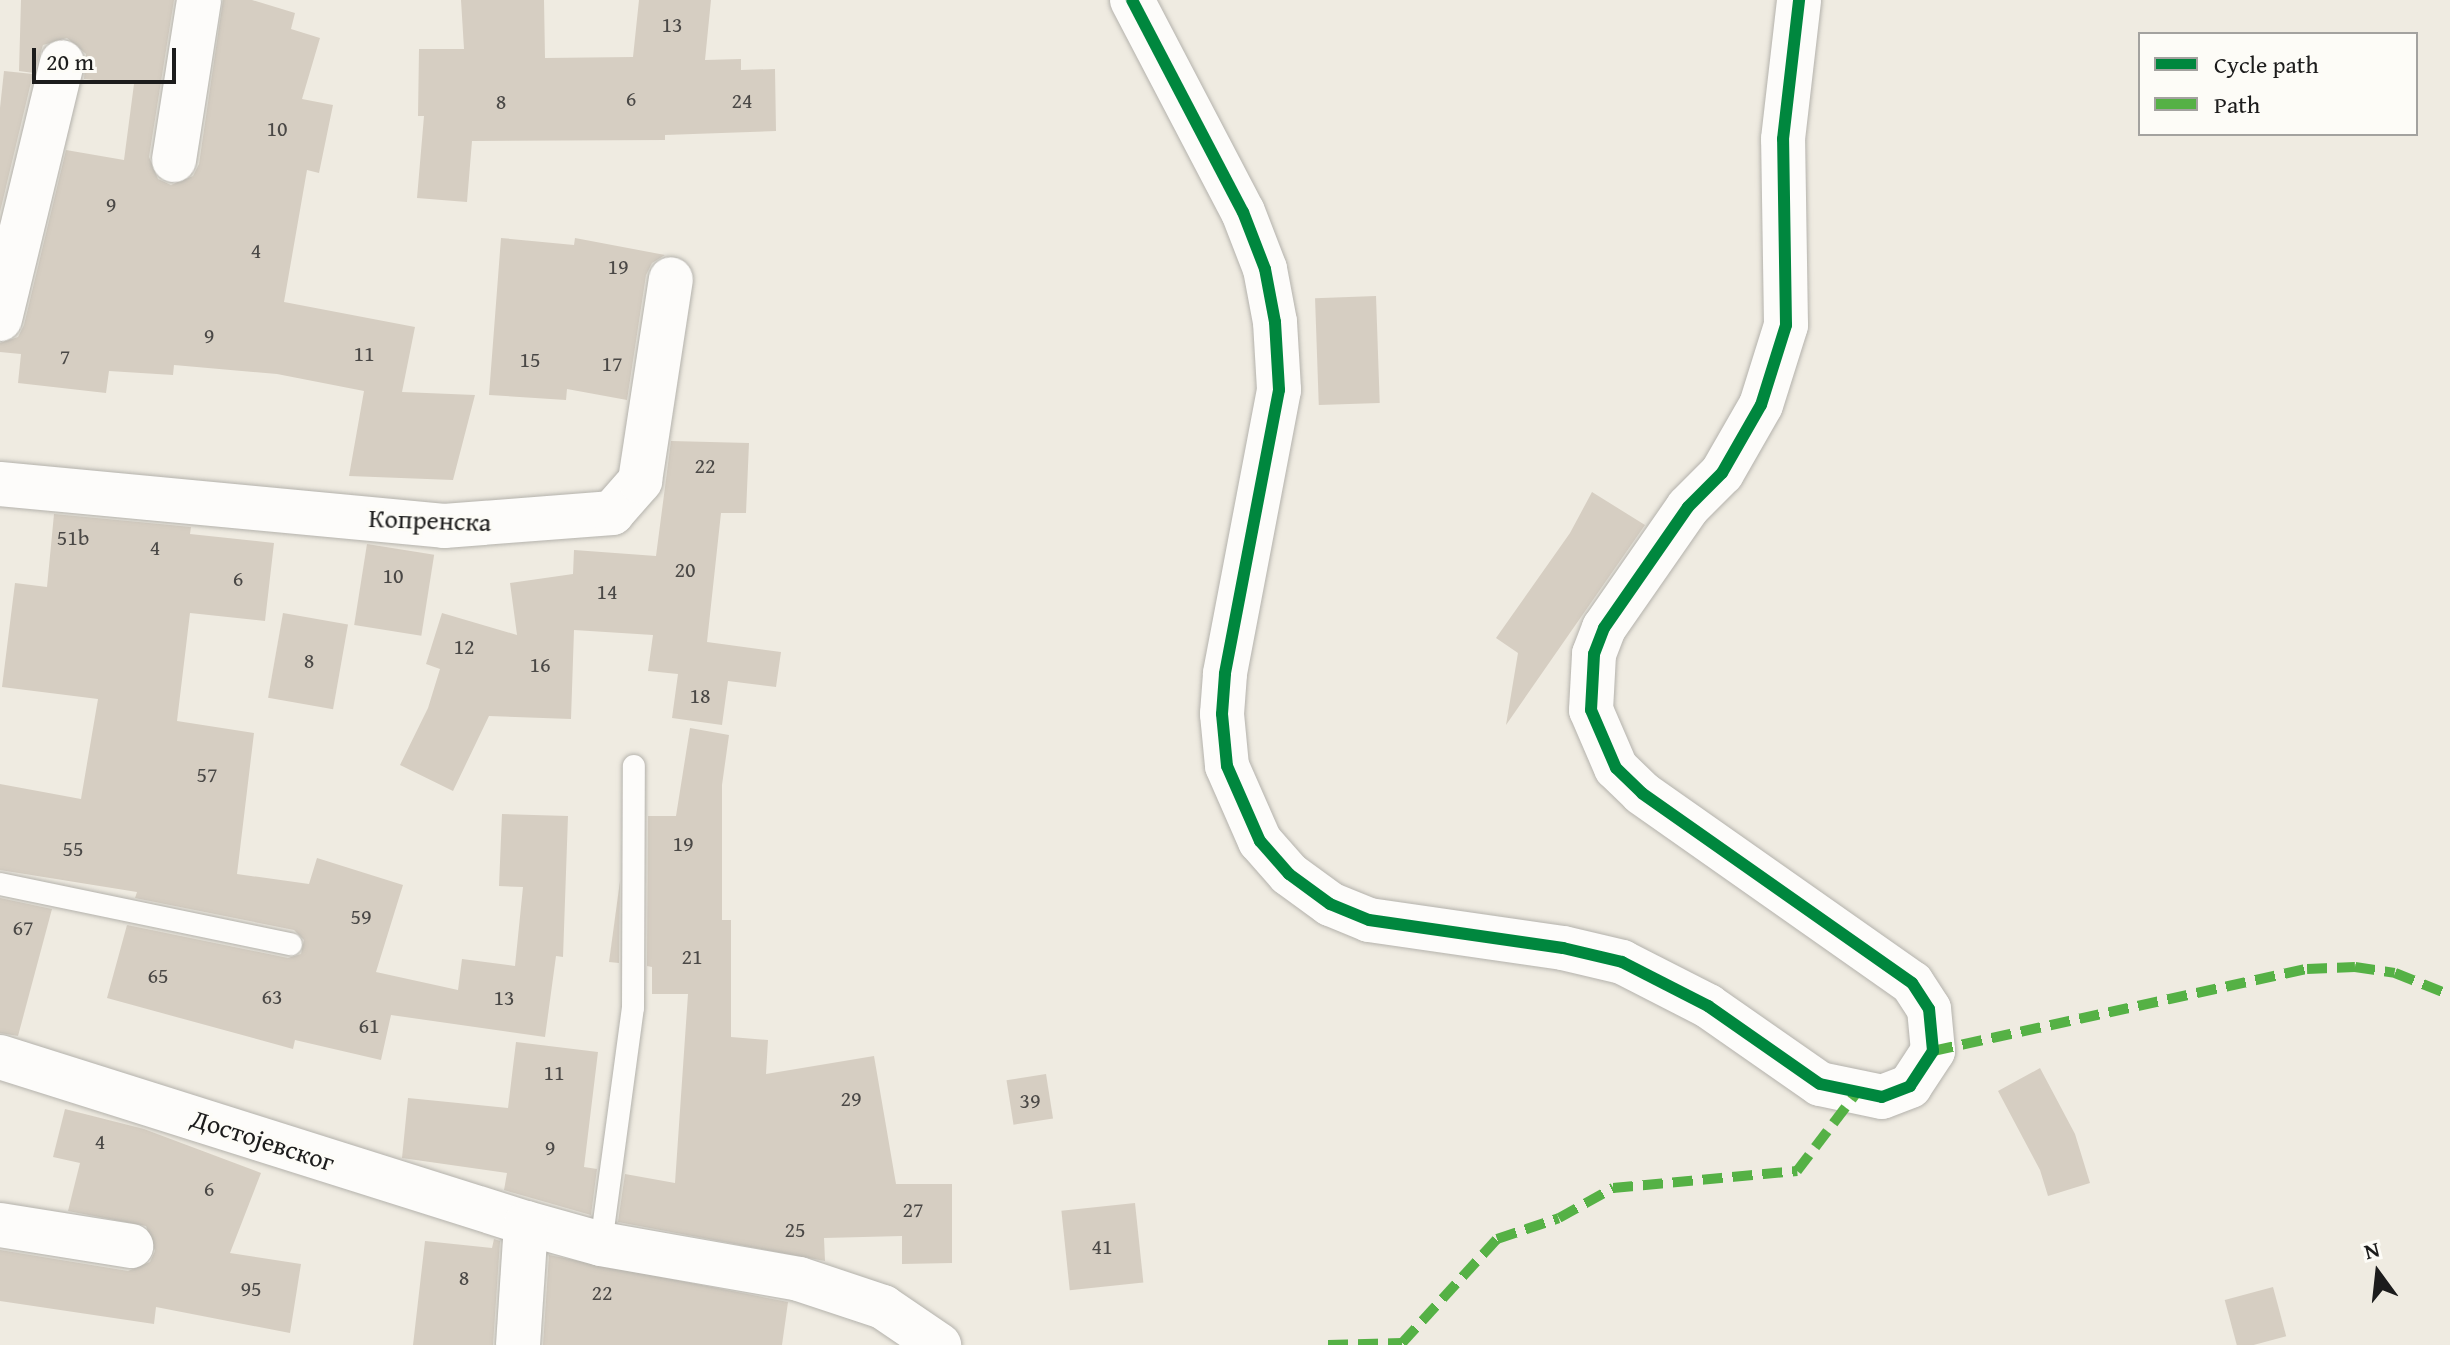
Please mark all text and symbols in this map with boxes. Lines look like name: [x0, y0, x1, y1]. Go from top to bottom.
house number: 13: [661, 12, 683, 38]
scale bar: [36, 32, 180, 82]
legend: [2138, 32, 2418, 136]
text: 20 m: [46, 44, 94, 79]
text: Cycle path: [2214, 47, 2319, 82]
house number: 6: [626, 86, 636, 112]
text: Path: [2214, 87, 2260, 122]
house number: 24: [731, 88, 753, 114]
house number: 8: [496, 89, 506, 115]
house number: 10: [266, 116, 288, 142]
house number: 9: [106, 192, 116, 218]
house number: 4: [251, 238, 261, 264]
house number: 19: [607, 254, 629, 280]
house number: 9: [204, 323, 214, 349]
house number: 11: [353, 341, 375, 367]
house number: 7: [60, 344, 70, 370]
house number: 15: [519, 347, 541, 373]
house number: 17: [601, 351, 623, 377]
house number: 22: [694, 453, 716, 479]
street label: Копренска: [368, 502, 492, 538]
house number: 51b: [57, 525, 89, 551]
house number: 4: [150, 535, 160, 561]
house number: 20: [674, 557, 696, 583]
house number: 10: [382, 563, 404, 589]
house number: 6: [233, 566, 243, 592]
house number: 14: [596, 579, 618, 605]
house number: 12: [453, 634, 475, 660]
house number: 8: [304, 648, 314, 674]
house number: 16: [529, 652, 551, 678]
house number: 18: [689, 683, 711, 709]
house number: 57: [196, 762, 218, 788]
house number: 19: [672, 831, 694, 857]
house number: 55: [62, 836, 84, 862]
house number: 59: [350, 904, 372, 930]
house number: 67: [12, 915, 34, 941]
house number: 21: [681, 944, 703, 970]
house number: 65: [147, 963, 169, 989]
house number: 63: [261, 984, 283, 1010]
house number: 13: [493, 985, 515, 1011]
house number: 61: [358, 1013, 380, 1039]
house number: 11: [543, 1060, 565, 1086]
house number: 29: [840, 1086, 862, 1112]
house number: 39: [1019, 1088, 1041, 1114]
street label: Достојевског: [188, 1102, 338, 1178]
house number: 4: [95, 1129, 105, 1155]
house number: 9: [545, 1135, 555, 1161]
house number: 6: [204, 1176, 214, 1202]
house number: 27: [902, 1197, 924, 1223]
house number: 25: [784, 1217, 806, 1243]
text: N: [2361, 1232, 2383, 1267]
north arrow: [2338, 1233, 2418, 1313]
house number: 41: [1091, 1234, 1113, 1260]
house number: 8: [459, 1265, 469, 1291]
house number: 95: [240, 1276, 262, 1302]
house number: 22: [591, 1280, 613, 1306]

